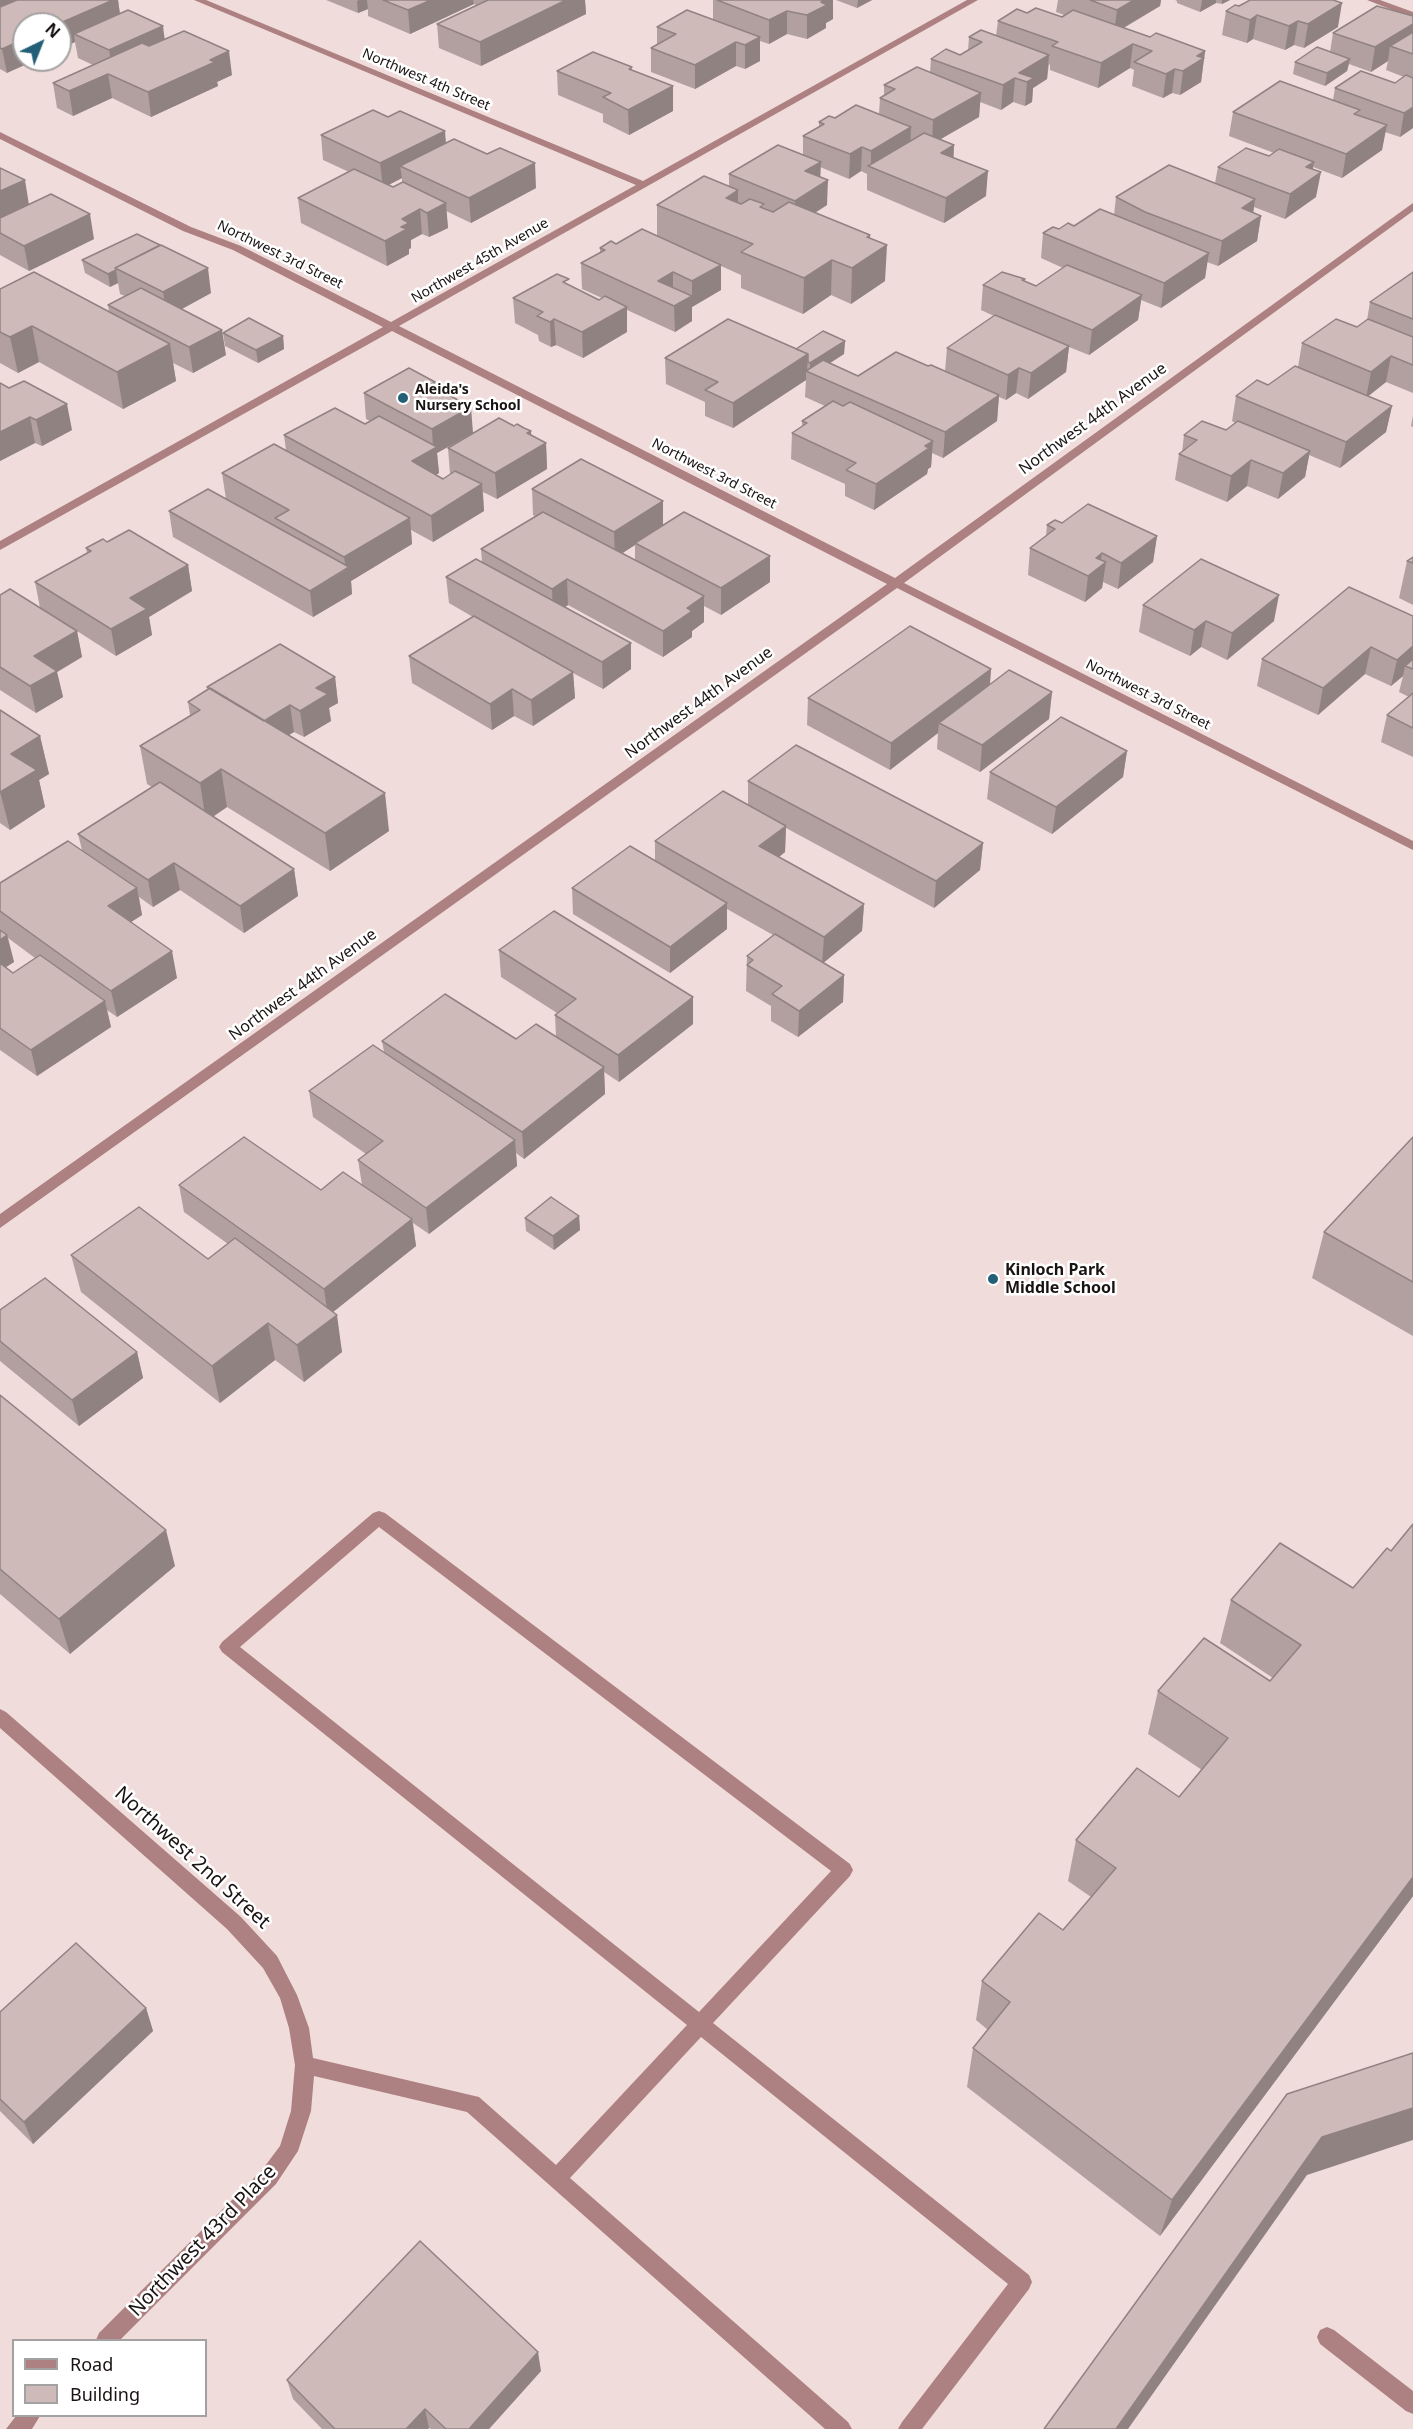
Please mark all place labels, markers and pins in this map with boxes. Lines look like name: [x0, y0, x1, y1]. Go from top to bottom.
place label: Aleida's Nursery School: [415, 382, 521, 414]
marker: Aleida's Nursery School: [396, 391, 410, 405]
place label: Kinloch Park Middle School: [1005, 1260, 1116, 1298]
marker: Kinloch Park Middle School: [986, 1272, 1000, 1286]

